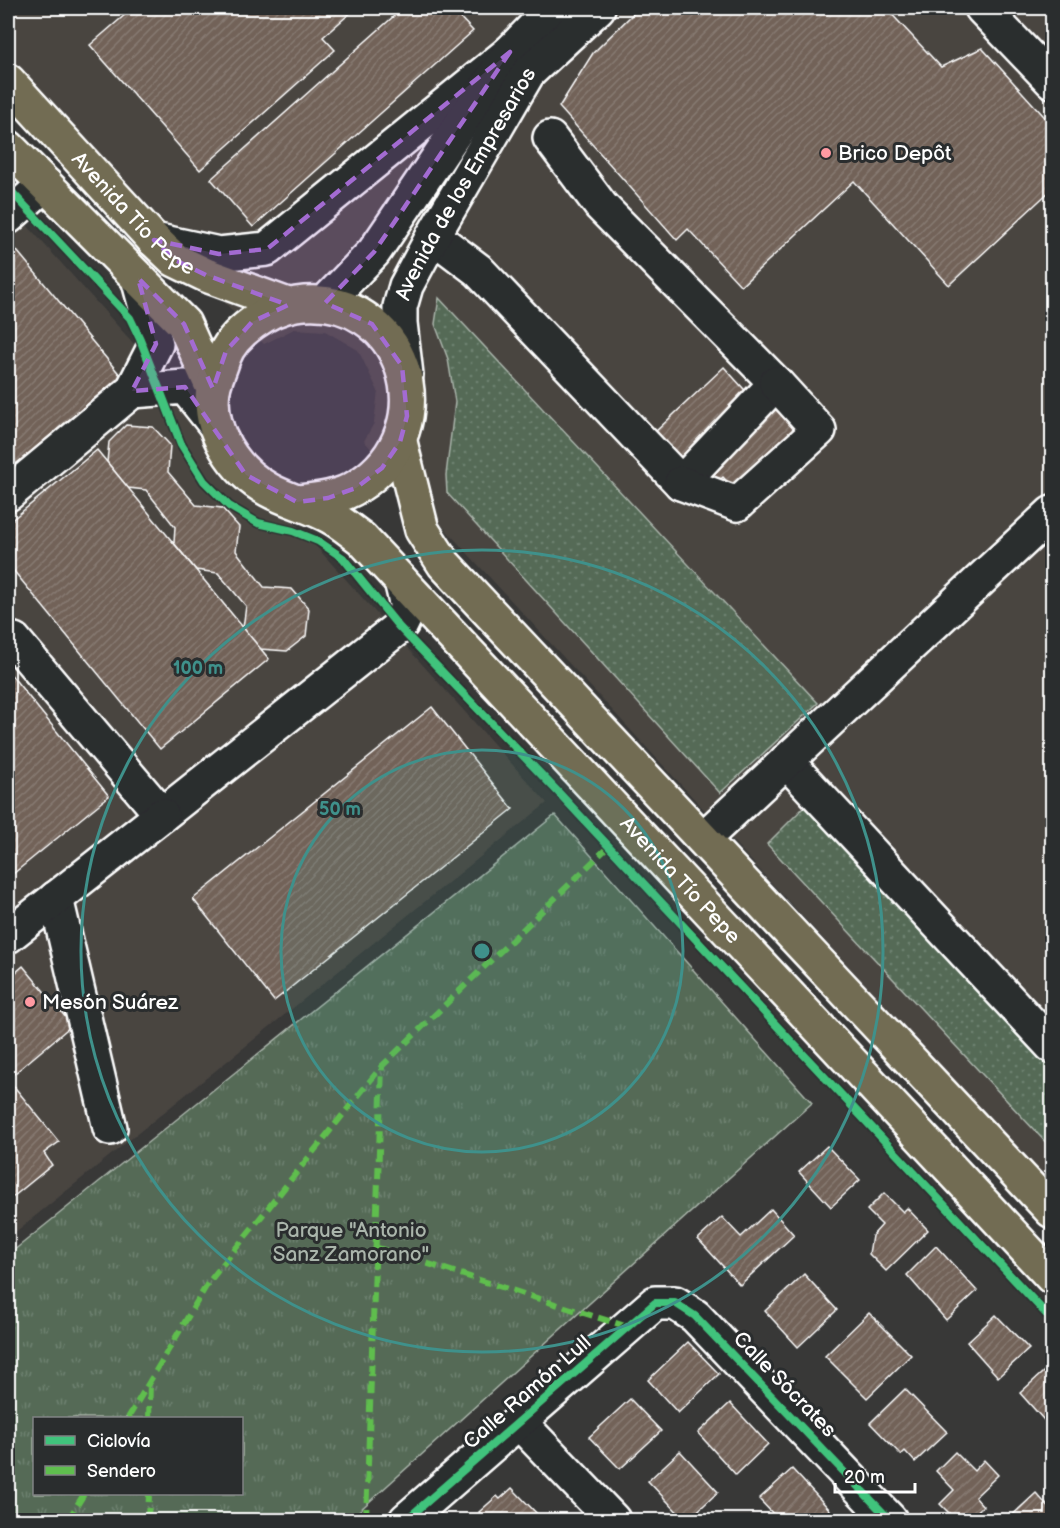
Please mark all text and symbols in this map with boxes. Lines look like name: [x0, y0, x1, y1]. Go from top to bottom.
street label: Avenida de los Empresarios: [391, 63, 541, 303]
place label: Brico Depôt: [838, 141, 952, 166]
marker: Brico Depôt: [819, 146, 833, 160]
street label: Avenida Tío Pepe: [66, 147, 199, 281]
text: 100 m: [173, 658, 223, 679]
text: 50 m: [319, 799, 361, 820]
street label: Avenida Tío Pepe: [615, 811, 746, 949]
centre of rings: [472, 941, 492, 961]
place label: Mesón Suárez: [42, 990, 179, 1015]
marker: Mesón Suárez: [23, 995, 37, 1009]
park label: Parque "Antonio Sanz Zamorano": [273, 1218, 429, 1267]
street label: Calle Sócrates: [728, 1326, 841, 1442]
street label: Calle Ramón Lull: [458, 1330, 596, 1455]
legend: [33, 1417, 243, 1495]
text: Ciclovía: [87, 1431, 151, 1452]
scale bar: [835, 1456, 914, 1494]
text: Sendero: [87, 1461, 156, 1482]
text: 20 m: [844, 1467, 885, 1488]

